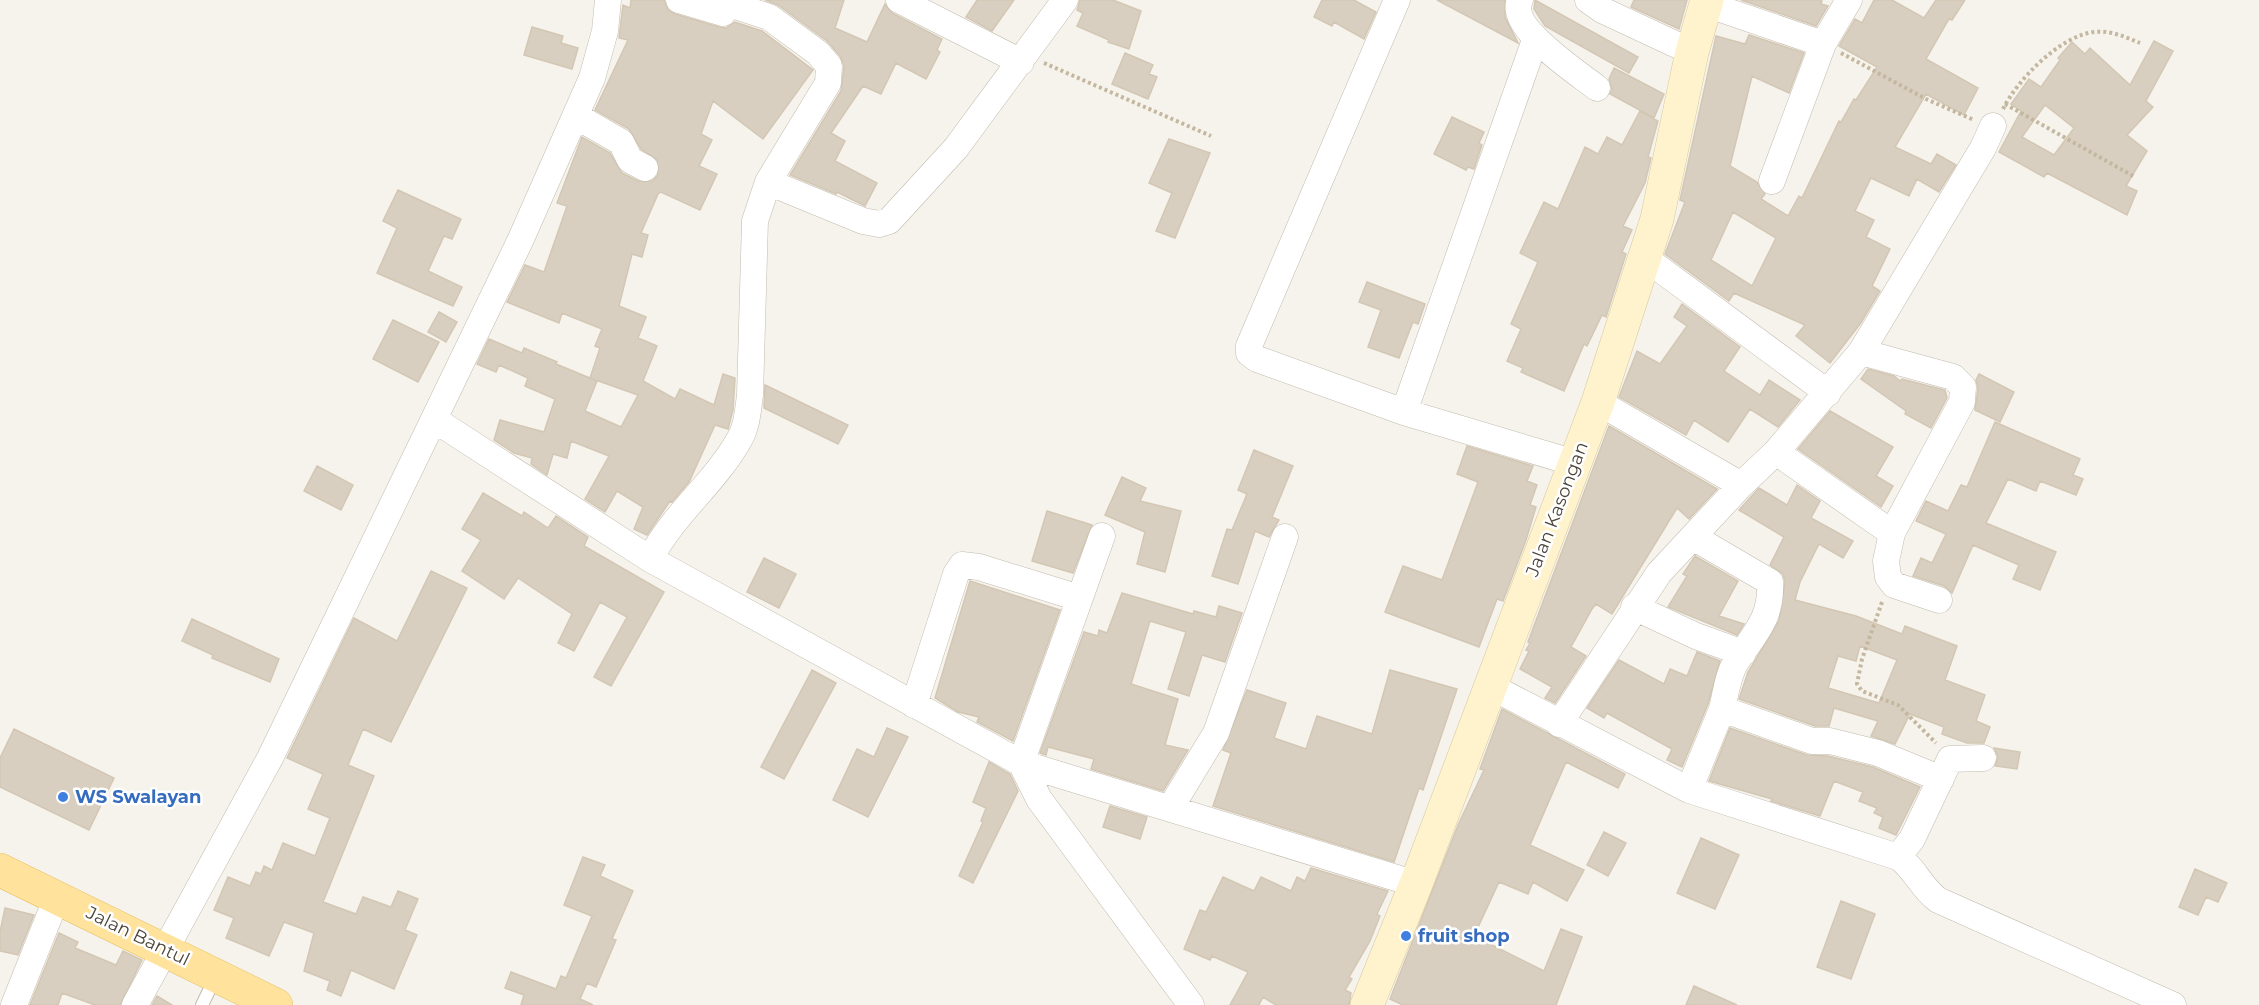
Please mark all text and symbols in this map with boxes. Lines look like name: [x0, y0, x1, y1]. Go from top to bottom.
street label: Jalan Kasongan: [1521, 439, 1593, 580]
place label: WS Swalayan: [75, 786, 201, 808]
marker: WS Swalayan: [56, 790, 70, 804]
street label: Jalan Bantul: [82, 901, 193, 971]
place label: fruit shop: [1418, 925, 1510, 947]
marker: fruit shop: [1399, 929, 1413, 943]

